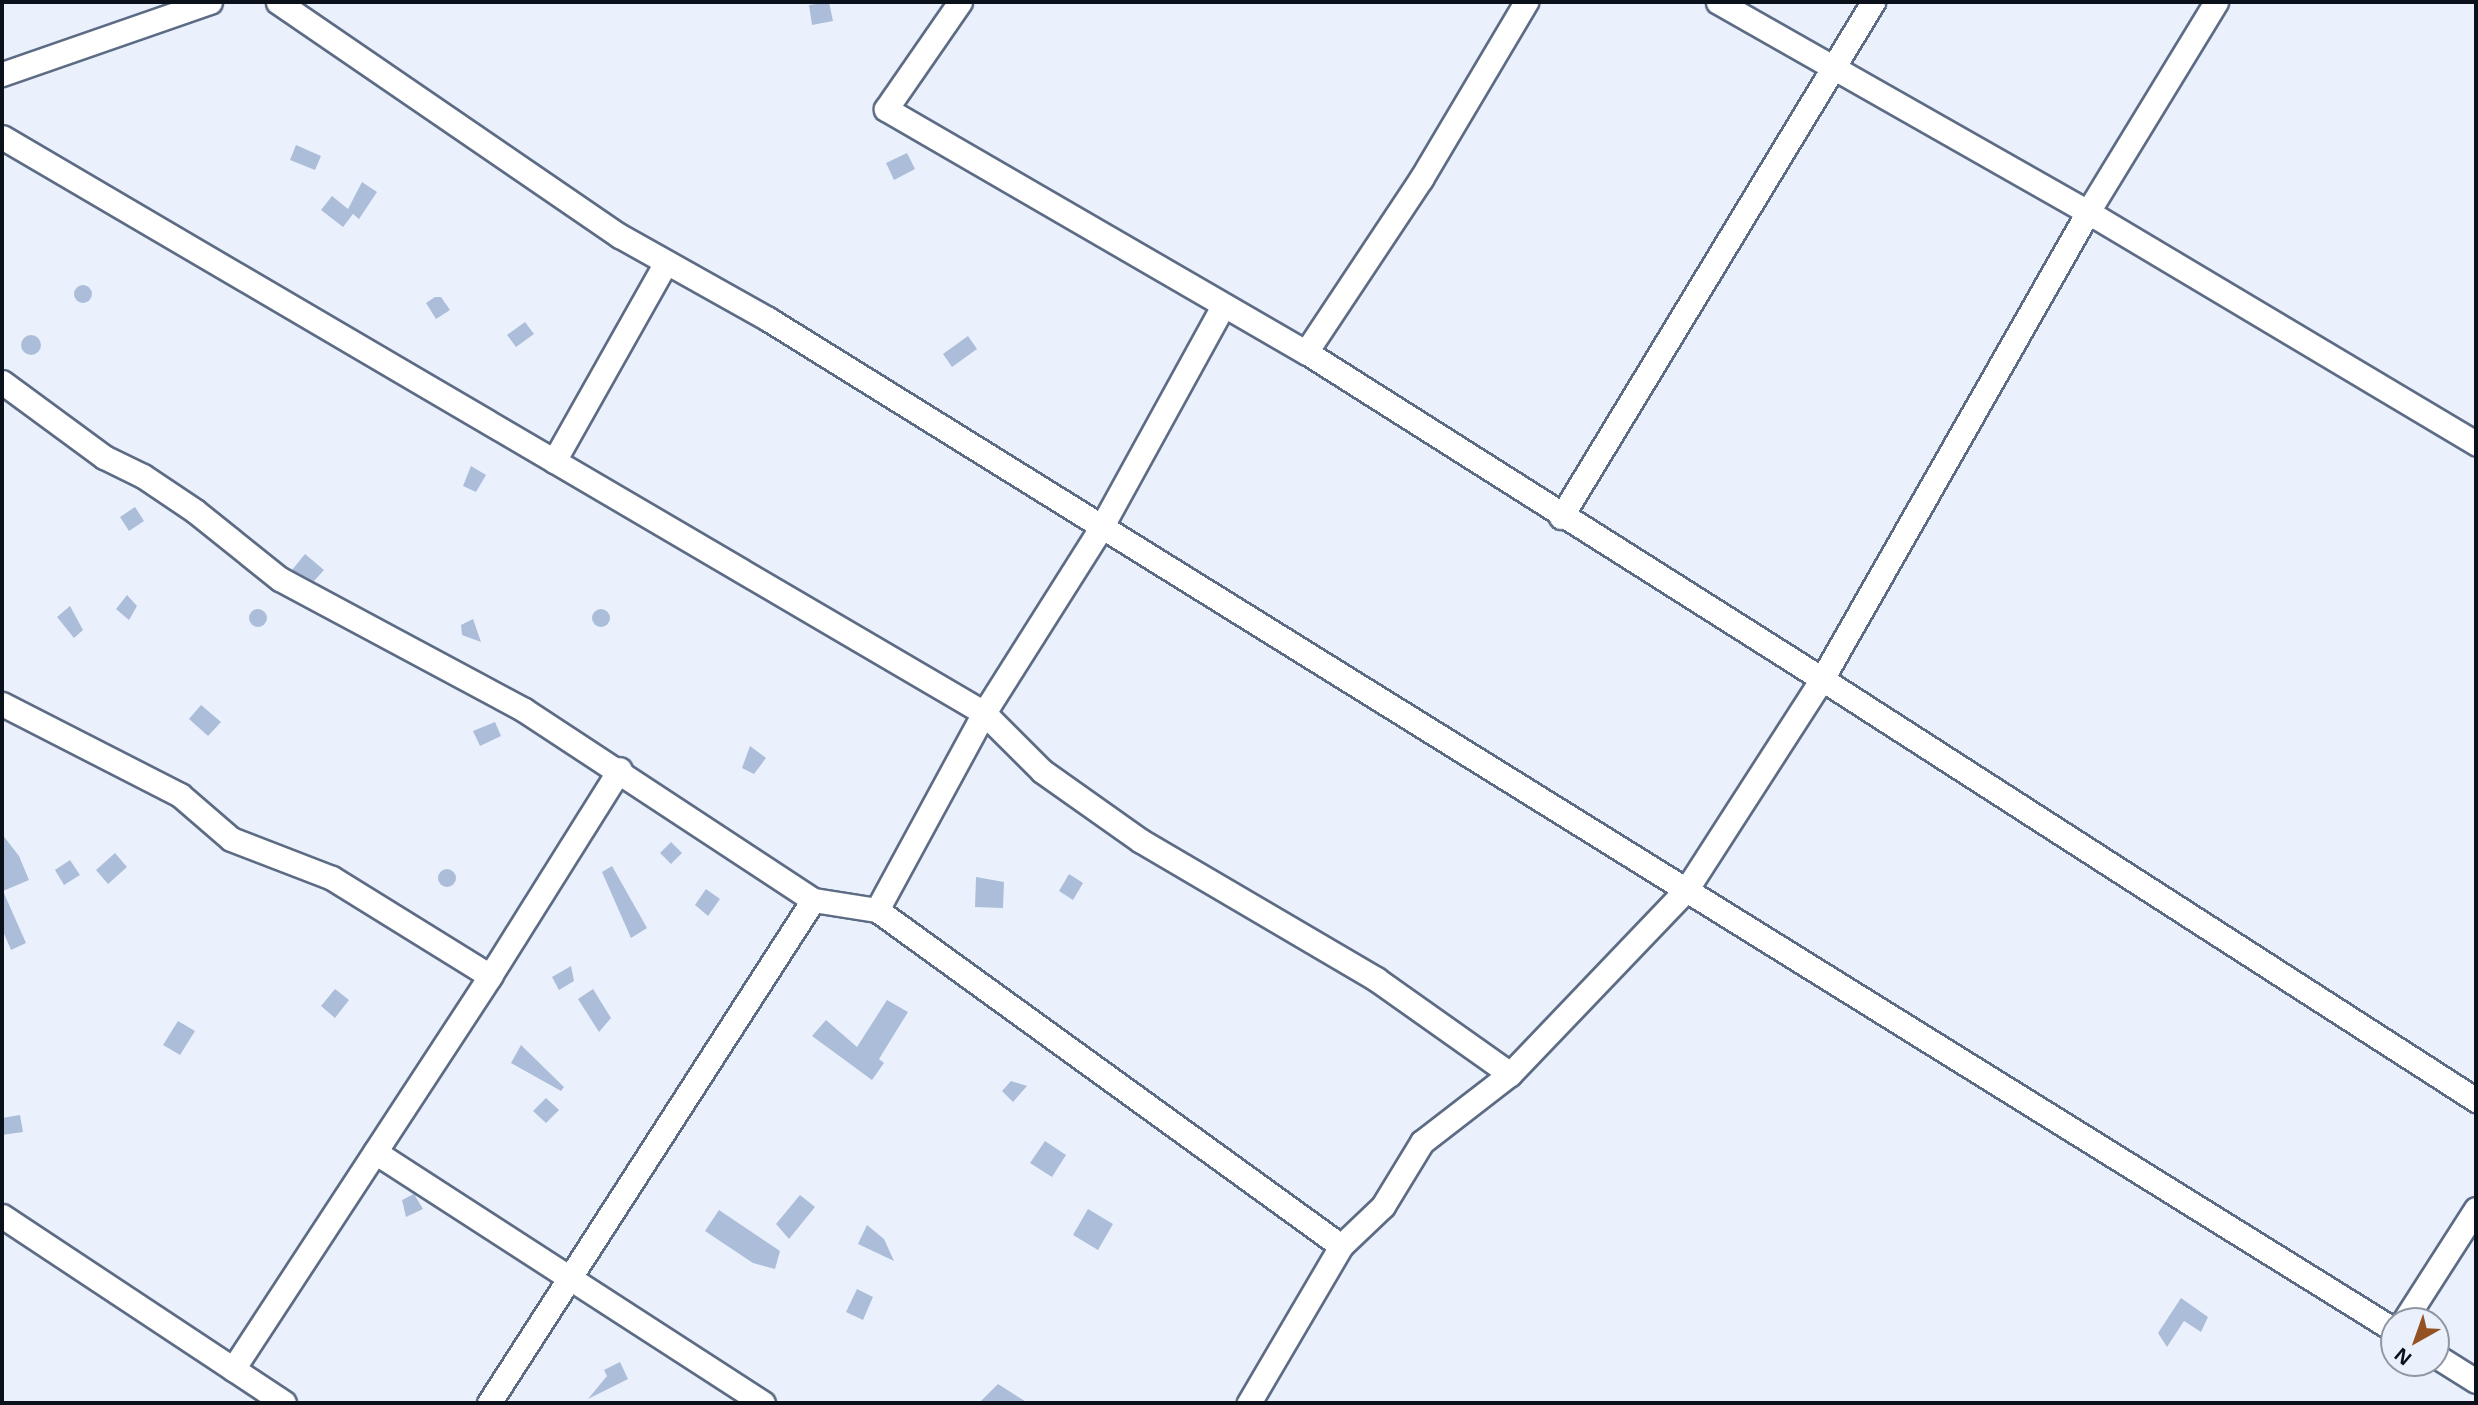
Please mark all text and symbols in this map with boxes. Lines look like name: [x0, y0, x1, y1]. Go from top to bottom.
north arrow: [2380, 1307, 2450, 1377]
text: N: [2389, 1342, 2417, 1371]

